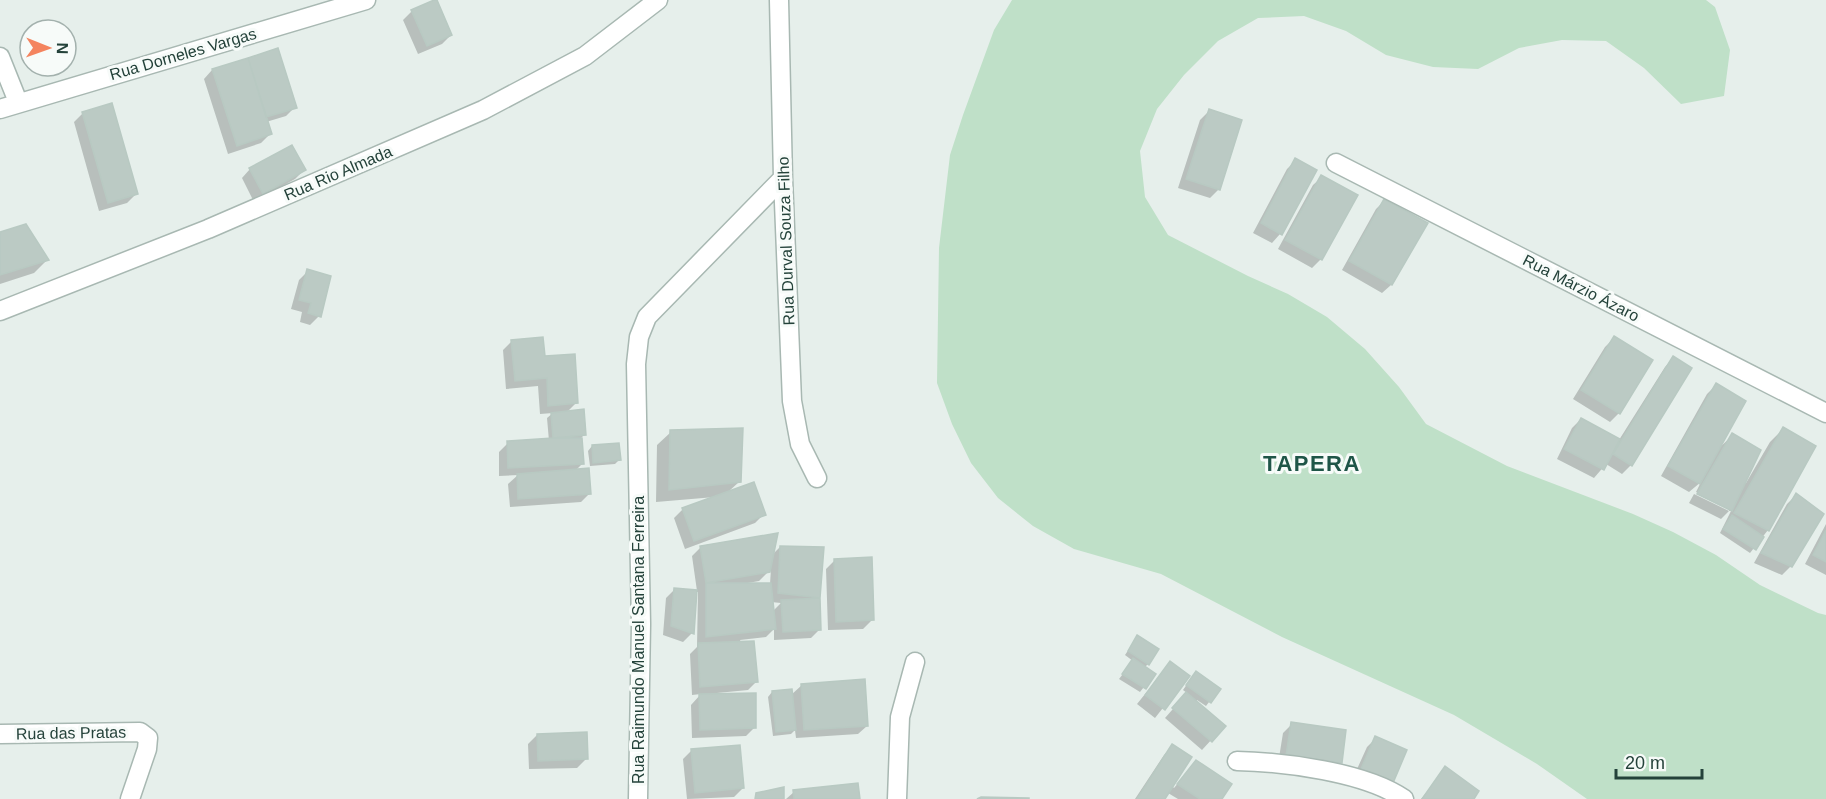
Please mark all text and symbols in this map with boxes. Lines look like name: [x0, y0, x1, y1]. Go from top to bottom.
north arrow: [18, 18, 78, 78]
street label: Rua Dorneles Vargas: [108, 25, 258, 83]
text: N: [54, 42, 71, 54]
street label: Rua Rio Almada: [281, 143, 395, 203]
street label: Rua Durval Souza Filho: [775, 156, 797, 326]
street label: Rua Márzio Ázaro: [1520, 250, 1642, 325]
district label: TAPERA: [1263, 451, 1361, 476]
street label: Rua Raimundo Manuel Santana Ferreira: [630, 496, 647, 784]
street label: Rua das Pratas: [16, 724, 126, 742]
scale bar: [1616, 742, 1702, 780]
text: 20 m: [1625, 753, 1665, 773]

